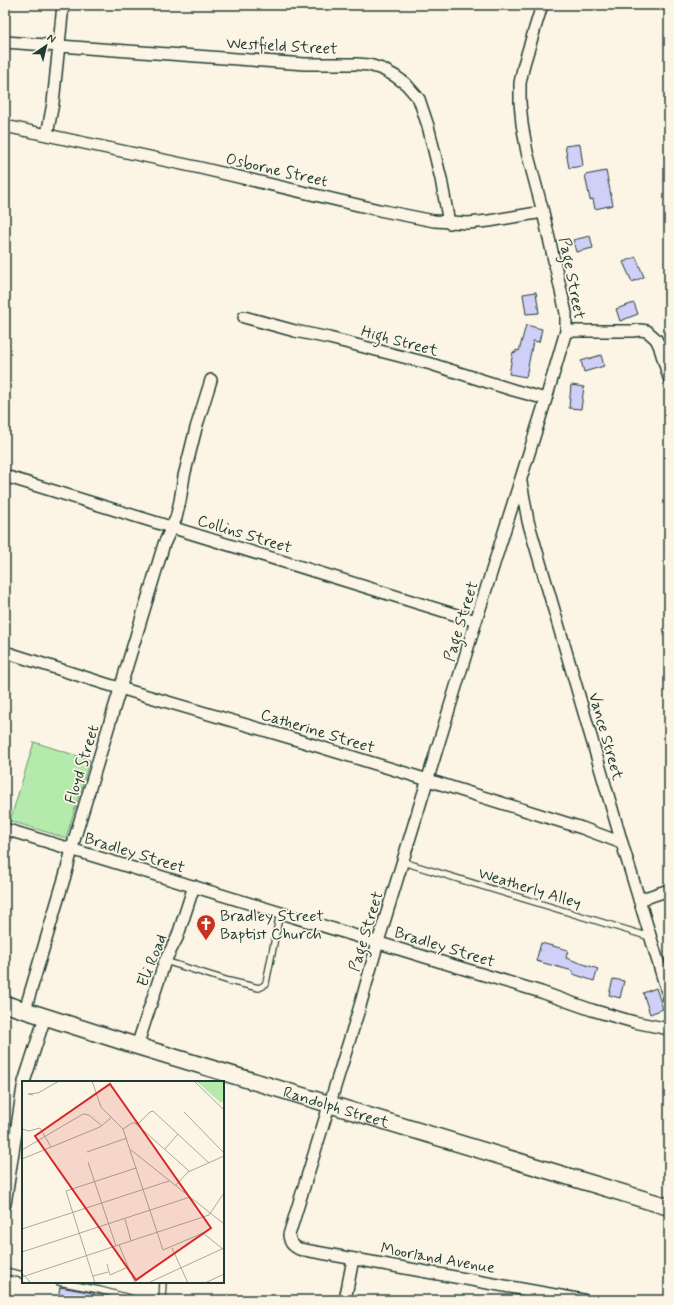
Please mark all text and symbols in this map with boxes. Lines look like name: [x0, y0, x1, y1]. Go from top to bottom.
north arrow: [26, 26, 66, 66]
text: N: [44, 31, 58, 46]
street label: Westfield Street: [226, 33, 339, 60]
street label: Osborne Street: [224, 149, 330, 192]
street label: Page Street: [552, 236, 590, 322]
street label: High Street: [359, 321, 441, 363]
street label: Collins Street: [195, 510, 295, 559]
street label: Page Street: [439, 578, 485, 664]
street label: Vance Street: [583, 690, 628, 783]
street label: Catherine Street: [258, 704, 378, 759]
street label: Floyd Street: [61, 722, 104, 806]
street label: Bradley Street: [82, 828, 188, 879]
street label: Weatherly Alley: [475, 863, 584, 914]
street label: Page Street: [344, 888, 390, 974]
place label: Bradley Street Baptist Church: [220, 906, 325, 945]
church icon: Bradley Street Baptist Church: [195, 913, 217, 941]
street label: Bradley Street: [392, 922, 498, 973]
street label: Eli Road: [132, 931, 172, 990]
inset map: [22, 1081, 224, 1283]
street label: Randolph Street: [281, 1082, 392, 1134]
street label: Moorland Avenue: [379, 1238, 497, 1279]

